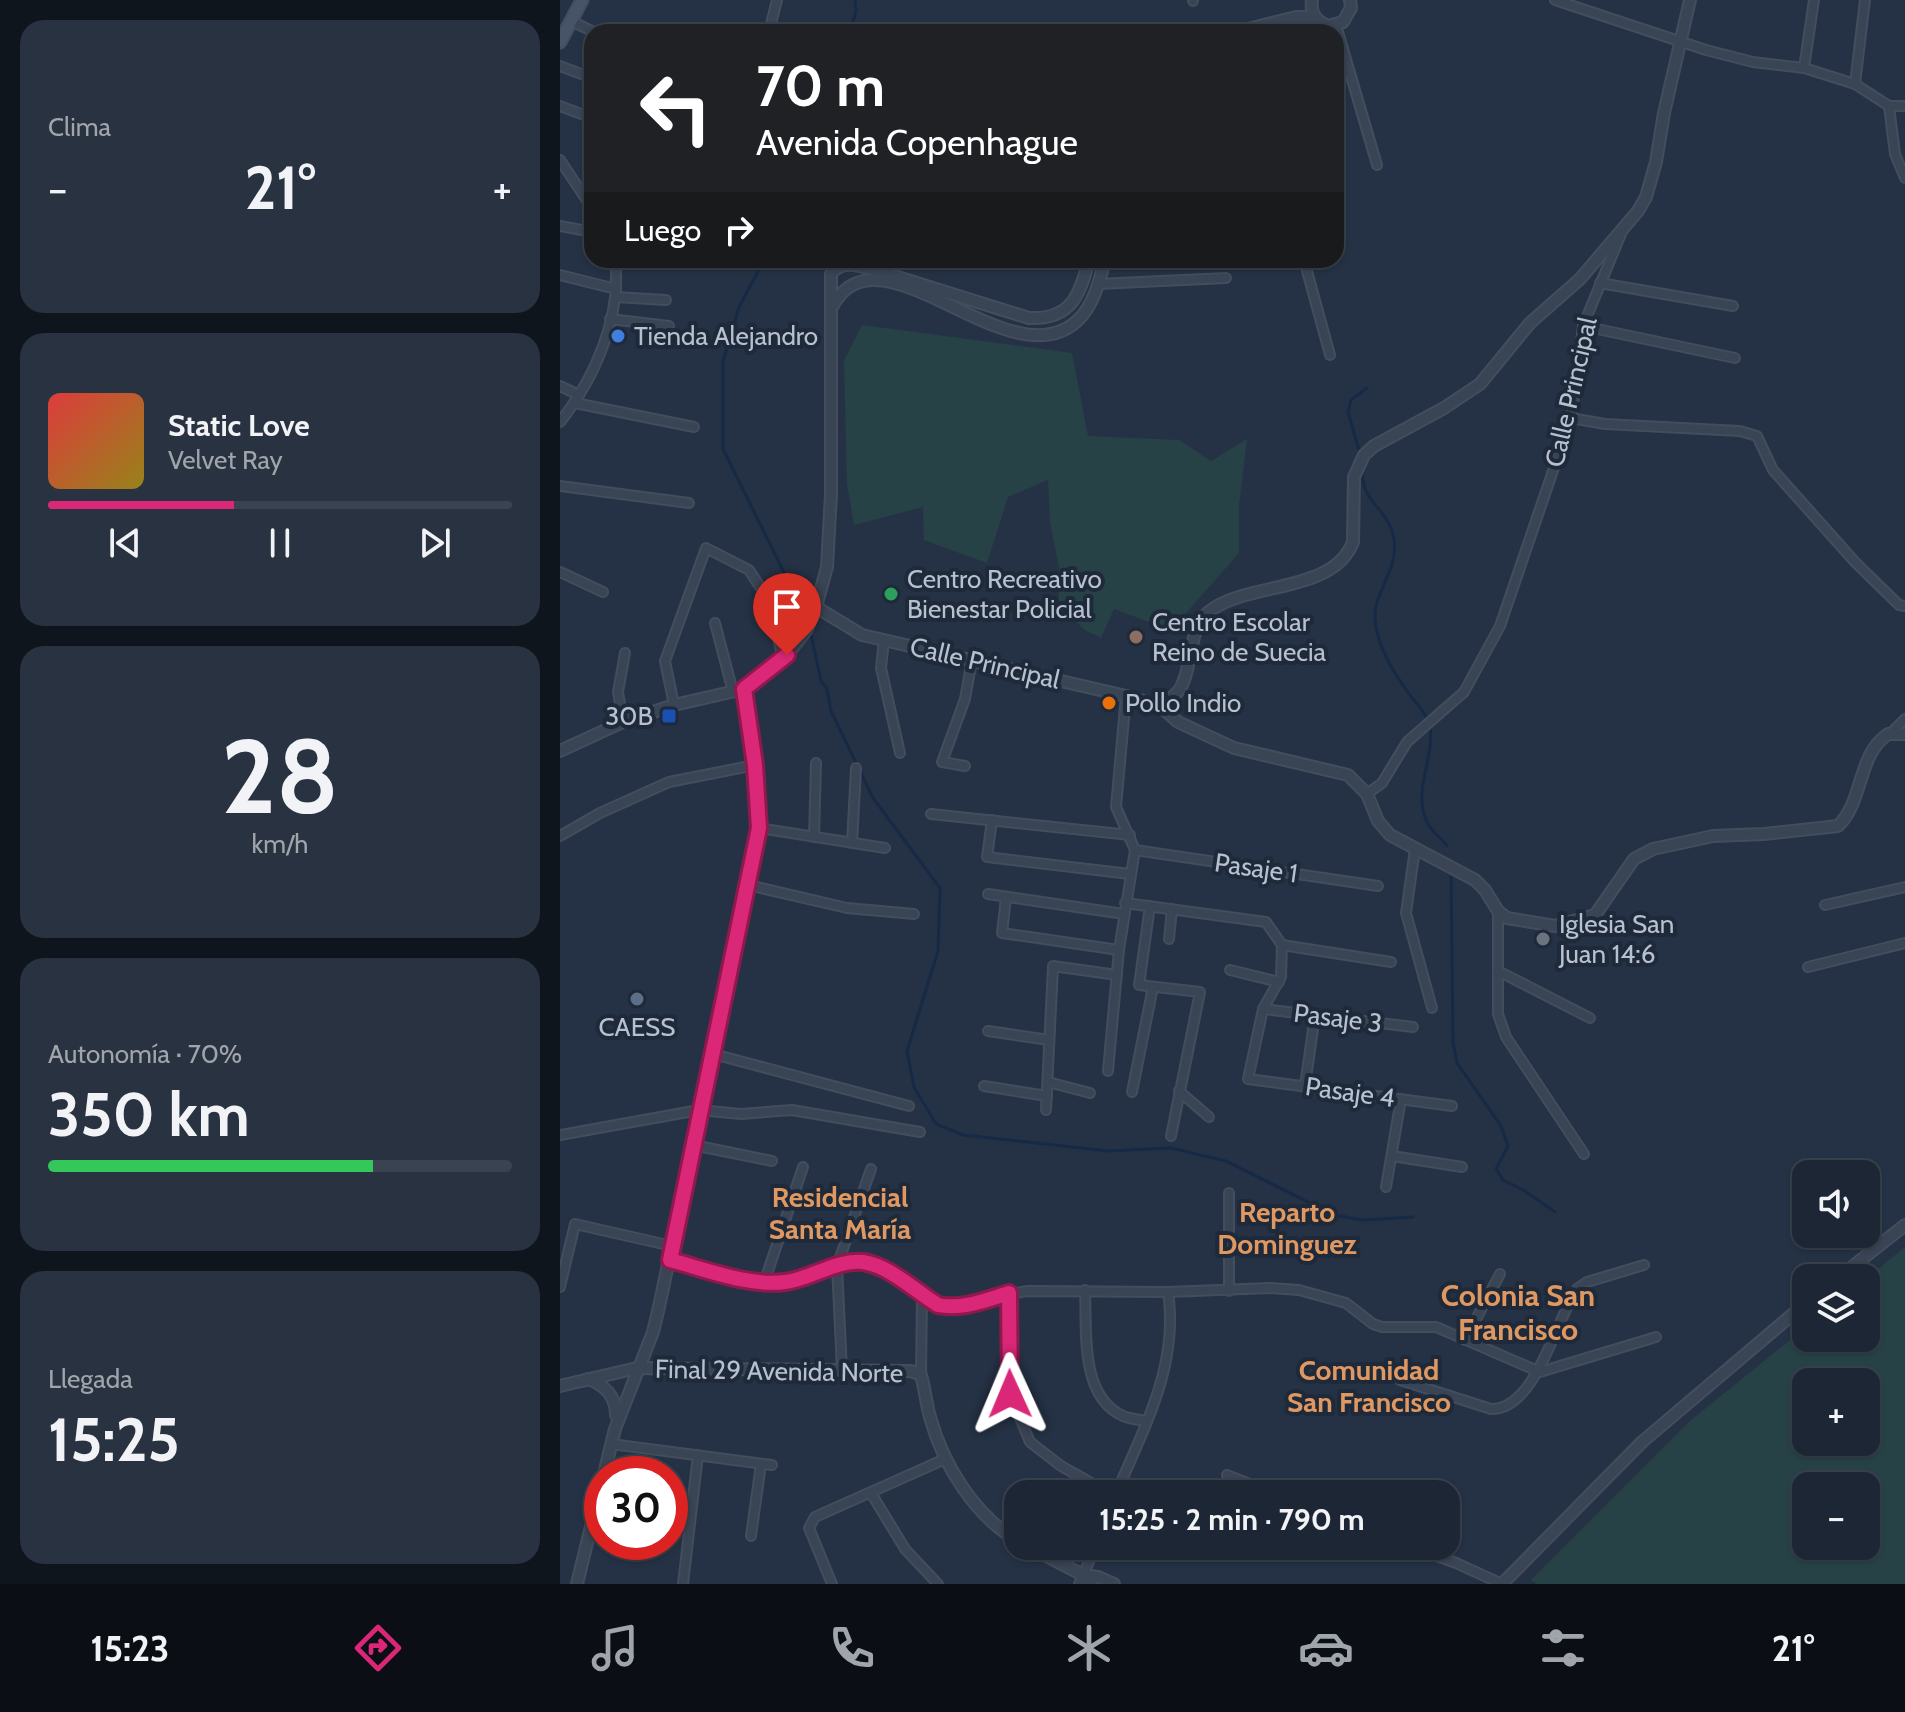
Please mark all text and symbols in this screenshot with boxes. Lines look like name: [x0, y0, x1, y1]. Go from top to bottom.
text: 70 m: [756, 52, 885, 120]
icon: left: [624, 56, 728, 160]
text: Clima: [48, 111, 111, 143]
text: Avenida Copenhague: [756, 120, 1078, 164]
text: 21°: [244, 151, 316, 224]
text: −: [48, 162, 67, 215]
text: +: [493, 162, 512, 215]
icon: right: [717, 208, 761, 252]
text: Luego: [624, 212, 701, 249]
street label: Calle Principal: [1538, 314, 1604, 470]
place label: Tienda Alejandro: [634, 320, 818, 352]
marker: Tienda Alejandro: [609, 327, 627, 345]
text: Static Love: [168, 407, 310, 444]
text: Velvet Ray: [168, 444, 283, 476]
icon: previous: [103, 521, 147, 565]
icon: pause: [258, 521, 302, 565]
icon: next: [413, 521, 457, 565]
place label: Centro Recreativo Bienestar Policial: [907, 563, 1102, 625]
pin: [753, 573, 821, 655]
icon: arrive: [765, 585, 809, 629]
marker: Centro Recreativo Bienestar Policial: [882, 585, 900, 603]
place label: Centro Escolar Reino de Suecia: [1152, 606, 1327, 668]
marker: Centro Escolar Reino de Suecia: [1127, 628, 1145, 646]
street label: Calle Principal: [907, 630, 1063, 696]
place label: Pollo Indio: [1125, 687, 1241, 719]
marker: Pollo Indio: [1100, 694, 1118, 712]
place label: 30B: [605, 700, 653, 732]
marker: 30B: [660, 707, 678, 725]
text: 28: [221, 713, 339, 839]
text: km/h: [252, 828, 308, 860]
street label: Pasaje 1: [1212, 846, 1300, 890]
place label: Iglesia San Juan 14:6: [1558, 908, 1674, 970]
marker: Iglesia San Juan 14:6: [1534, 930, 1552, 948]
marker: CAESS: [628, 990, 646, 1008]
street label: Pasaje 3: [1292, 997, 1384, 1039]
place label: CAESS: [599, 1011, 675, 1043]
text: Autonomía · 70%: [48, 1038, 242, 1070]
street label: Pasaje 4: [1303, 1070, 1397, 1114]
text: 350 km: [48, 1078, 250, 1151]
map controls: [1792, 1160, 1880, 1560]
button: sound: [1792, 1160, 1880, 1248]
district label: Residencial Santa María: [769, 1180, 911, 1246]
district label: Reparto Dominguez: [1217, 1195, 1357, 1261]
button: layers: [1792, 1264, 1880, 1352]
district label: Colonia San Francisco: [1441, 1277, 1595, 1348]
position arrow: [968, 1352, 1052, 1436]
street label: Final 29 Avenida Norte: [655, 1353, 903, 1389]
district label: Comunidad San Francisco: [1287, 1353, 1451, 1419]
text: Llegada: [48, 1363, 133, 1395]
button: +: [1792, 1368, 1880, 1456]
text: 15:25: [48, 1403, 180, 1476]
speed limit sign: 30: [584, 1456, 688, 1560]
button: −: [1792, 1472, 1880, 1560]
text: 15:25 · 2 min · 790 m: [1099, 1501, 1365, 1538]
icon: directions: [350, 1620, 406, 1676]
icon: music: [587, 1620, 643, 1676]
icon: phone: [824, 1620, 880, 1676]
icon: climate: [1061, 1620, 1117, 1676]
icon: car: [1298, 1620, 1354, 1676]
icon: filters: [1535, 1620, 1591, 1676]
text: 15:23: [90, 1626, 170, 1670]
text: 21°: [1772, 1626, 1814, 1670]

